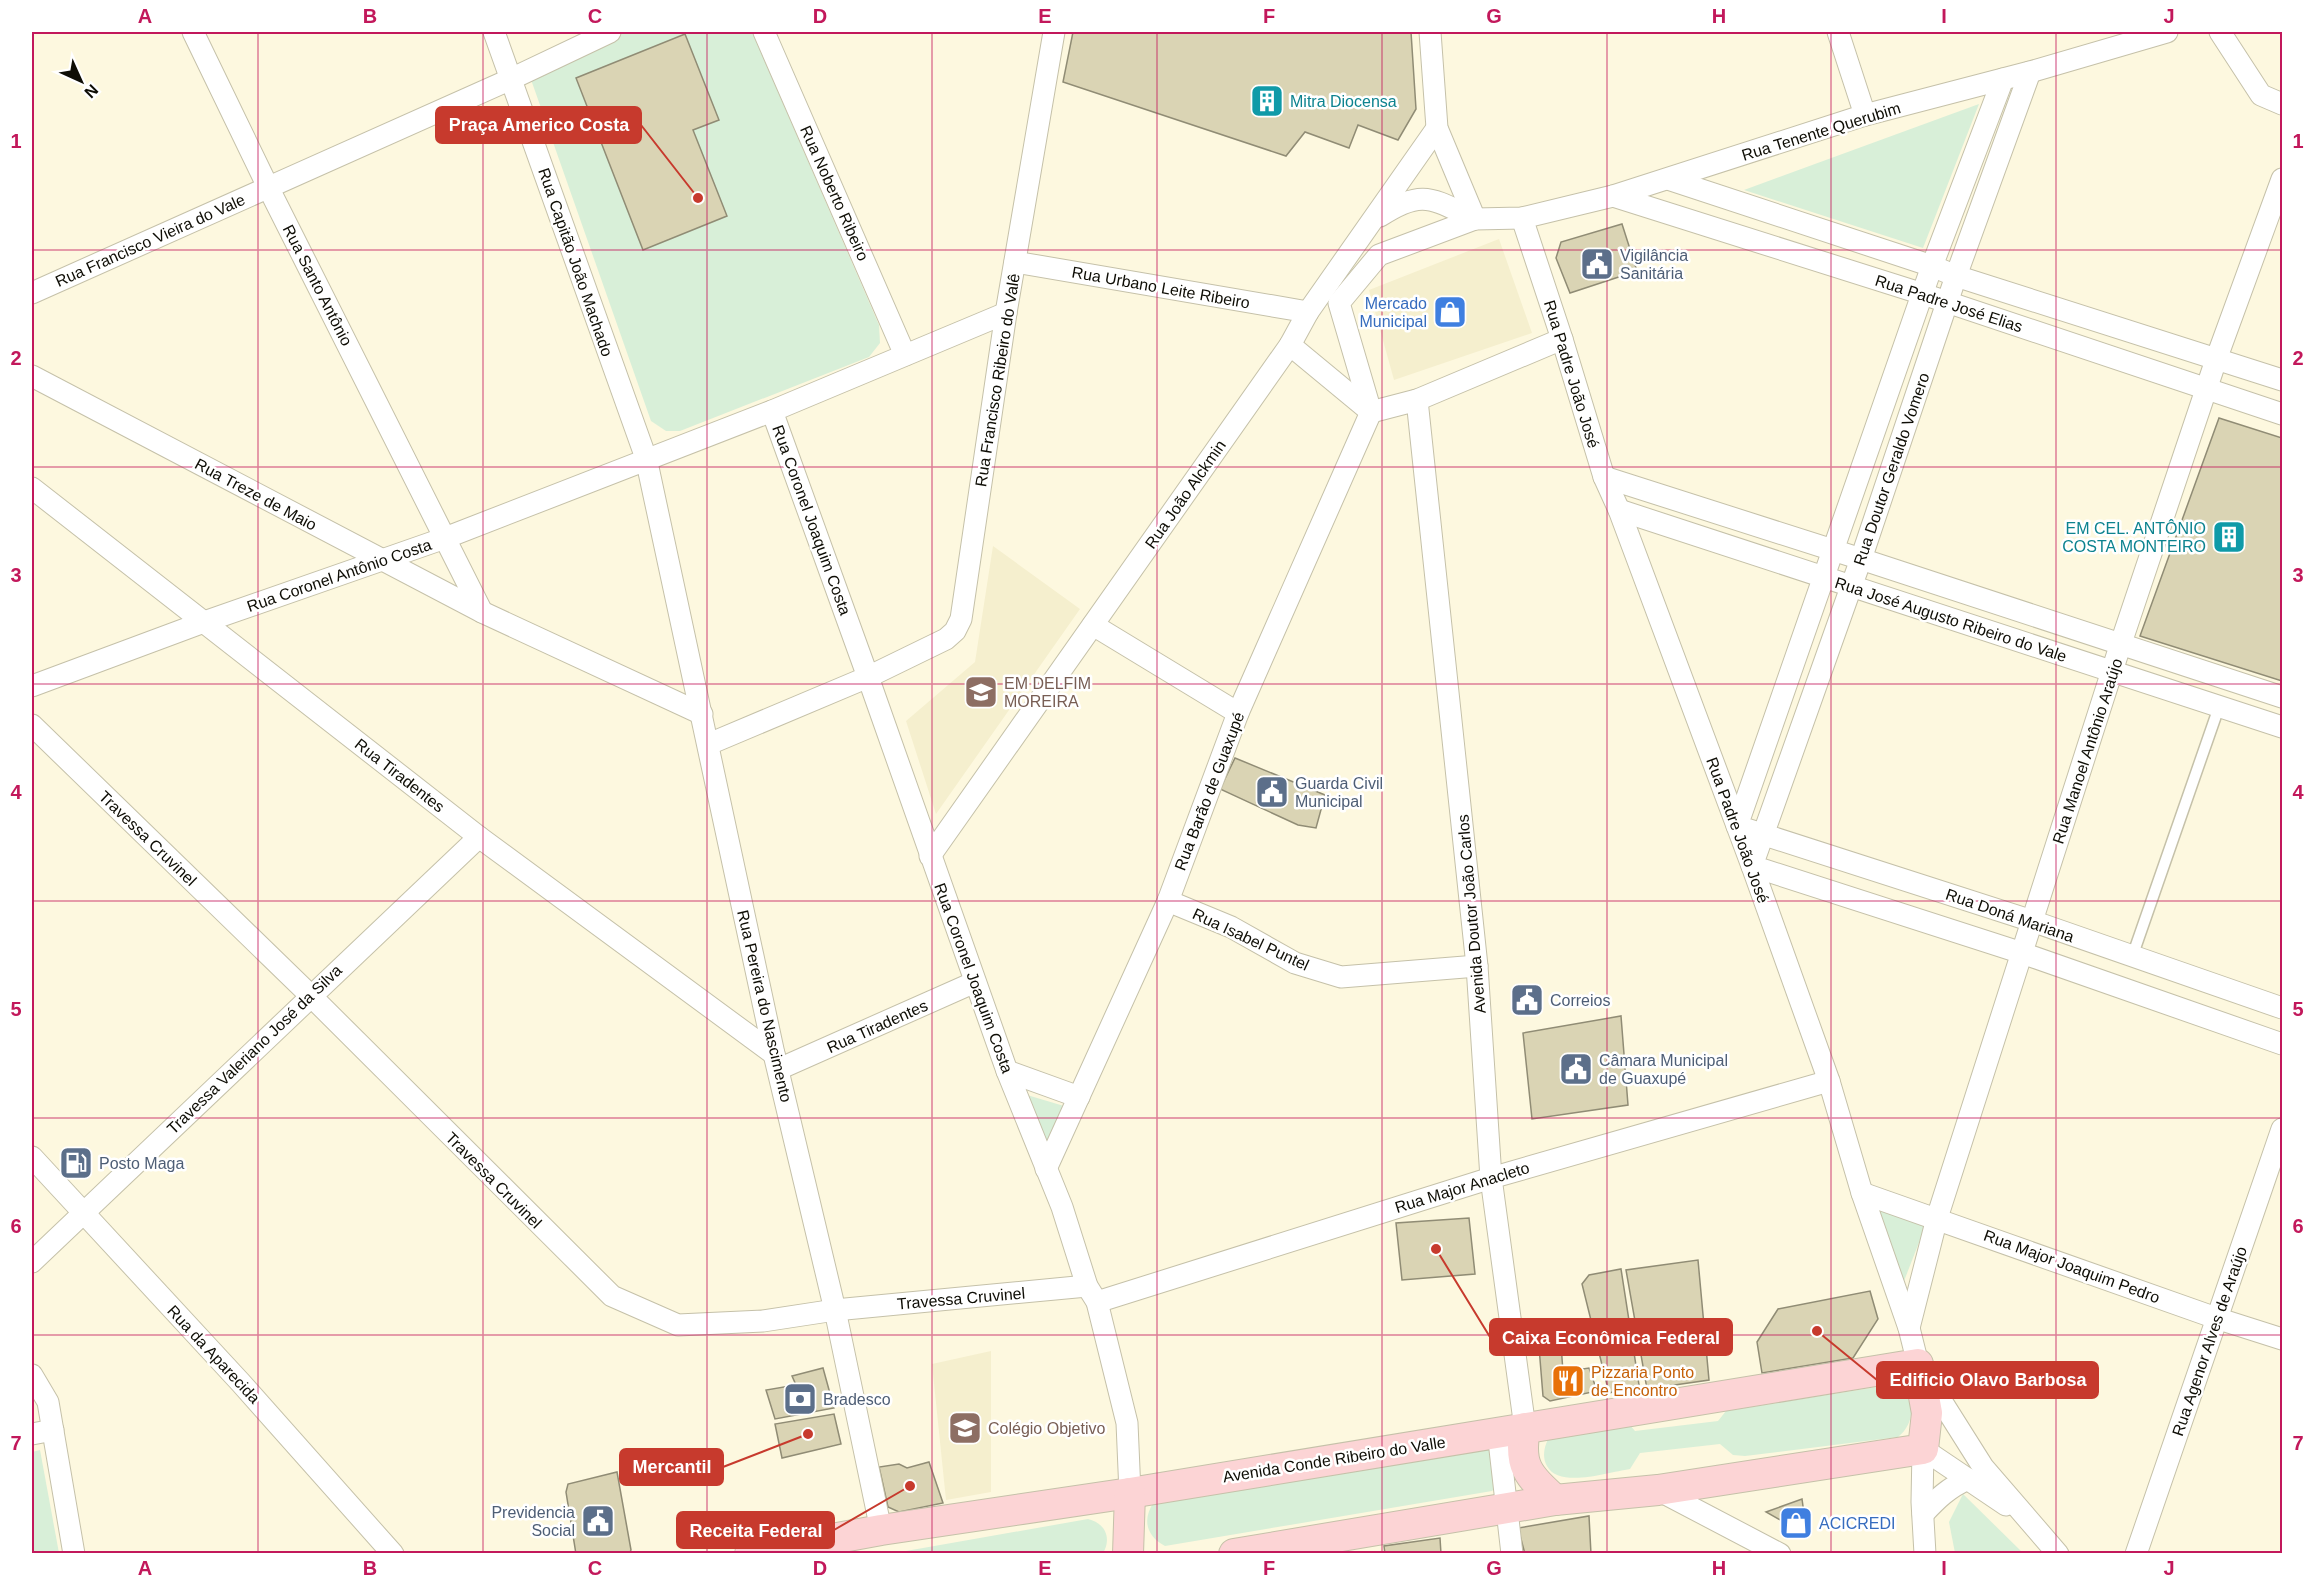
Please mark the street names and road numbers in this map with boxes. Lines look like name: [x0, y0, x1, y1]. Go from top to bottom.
street label: Rua Tenente Querubim: [1740, 99, 1903, 164]
street label: Rua Noberto Ribeiro: [797, 123, 872, 263]
street label: Rua Capitão João Machado: [535, 166, 616, 359]
street label: Rua Francisco Vieira do Vale: [53, 191, 248, 290]
street label: Rua Santo Antônio: [280, 222, 355, 349]
street label: Rua Urbano Leite Ribeiro: [1071, 263, 1251, 312]
street label: Rua Francisco Ribeiro do Valê: [972, 272, 1023, 488]
street label: Rua Padre José Elias: [1873, 272, 2025, 335]
street label: Rua Padre João José: [1541, 298, 1602, 450]
street label: Rua Doutor Geraldo Vomero: [1850, 370, 1933, 568]
street label: Rua Coronel Joaquim Costa: [769, 423, 854, 618]
street label: Rua João Alckmin: [1142, 437, 1229, 552]
street label: Rua Treze de Maio: [192, 455, 320, 534]
street label: Rua Coronel Antônio Costa: [245, 536, 434, 615]
street label: Rua José Augusto Ribeiro do Vale: [1833, 574, 2069, 665]
street label: Rua Manoel Antônio Araújo: [2049, 656, 2126, 846]
street label: Rua Barão de Guaxupé: [1171, 710, 1248, 873]
street label: Rua Tiradentes: [352, 735, 448, 815]
street label: Rua Padre João José: [1703, 755, 1772, 905]
street label: Travessa Cruvinel: [96, 788, 200, 889]
street label: Avenida Doutor João Carlos: [1454, 814, 1489, 1014]
street label: Rua Coronel Joaquim Costa: [931, 881, 1016, 1076]
street label: Rua Doná Mariana: [1944, 886, 2076, 945]
street label: Rua Isabel Puntel: [1190, 905, 1312, 974]
street label: Rua Pereira do Nascimento: [734, 908, 795, 1104]
street label: Travessa Valeriano José da Silva: [164, 961, 345, 1137]
street label: Rua Tiradentes: [824, 997, 930, 1056]
street label: Travessa Cruvinel: [442, 1129, 545, 1232]
street label: Rua Major Anacleto: [1393, 1159, 1531, 1216]
street label: Rua Major Joaquim Pedro: [1982, 1227, 2162, 1306]
street label: Rua Agenor Alves de Araújo: [2169, 1244, 2250, 1438]
street label: Travessa Cruvinel: [896, 1284, 1026, 1313]
street label: Rua da Aparecida: [164, 1302, 263, 1407]
street label: Avenida Conde Ribeiro do Valle: [1221, 1433, 1447, 1486]

